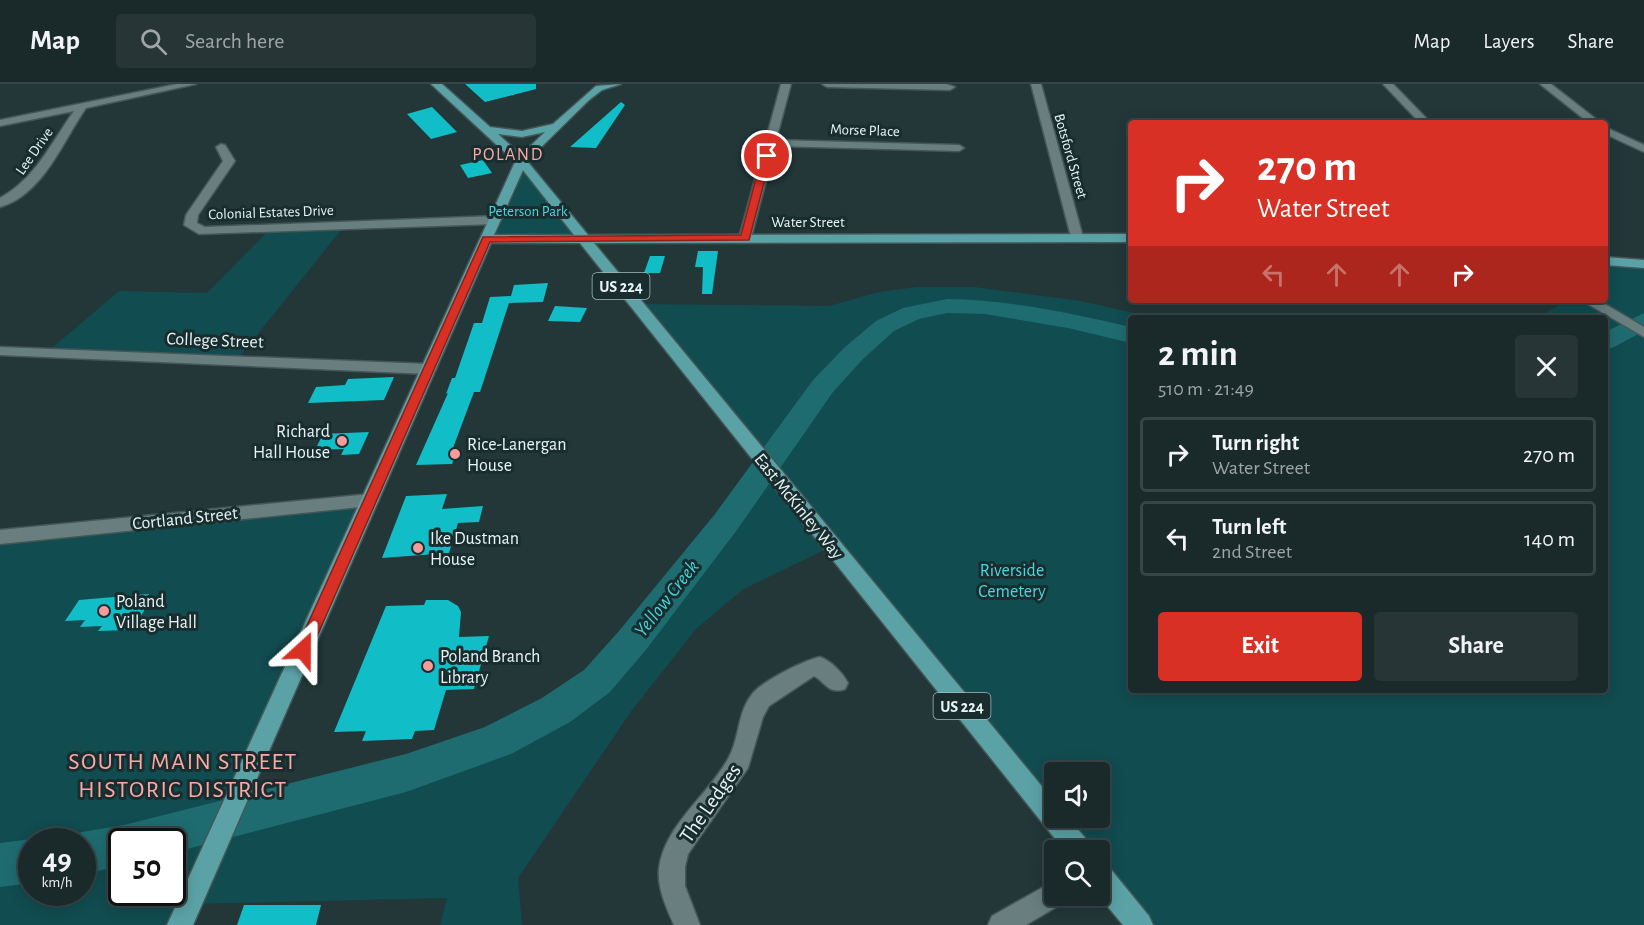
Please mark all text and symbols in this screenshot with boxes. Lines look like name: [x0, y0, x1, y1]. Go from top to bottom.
search box: [116, 14, 536, 68]
icon: search: [137, 25, 170, 58]
text: Map: [30, 27, 80, 55]
text: Search here: [185, 30, 284, 52]
text: Map: [1414, 31, 1450, 52]
text: Layers: [1483, 31, 1534, 52]
text: Share: [1567, 31, 1614, 52]
street label: Botsford Street: [1051, 112, 1090, 200]
street label: Morse Place: [830, 122, 900, 139]
street label: Lee Drive: [13, 125, 56, 178]
pin: [741, 130, 792, 181]
icon: arrive: [750, 139, 783, 172]
icon: right: [1158, 144, 1236, 222]
district label: POLAND: [472, 146, 544, 164]
text: 270 m: [1257, 146, 1357, 188]
text: Water Street: [1257, 195, 1390, 222]
street label: Colonial Estates Drive: [208, 203, 334, 222]
park label: Peterson Park: [488, 204, 568, 219]
street label: Water Street: [771, 215, 845, 230]
icon: left: [1257, 258, 1290, 291]
icon: ahead: [1320, 258, 1353, 291]
icon: ahead: [1383, 258, 1416, 291]
icon: right: [1446, 258, 1479, 291]
road number: US 224: [592, 273, 650, 299]
street label: College Street: [166, 330, 264, 352]
button: close: [1515, 335, 1578, 398]
text: 2 min: [1158, 336, 1238, 372]
text: 510 m · 21:49: [1158, 379, 1254, 399]
place label: Richard Hall House: [253, 423, 330, 462]
text: Turn right: [1212, 432, 1299, 454]
marker: Richard Hall House: [335, 434, 349, 448]
place label: Rice-Lanergan House: [467, 436, 567, 475]
icon: right: [1161, 438, 1194, 471]
text: 270 m: [1523, 444, 1575, 466]
marker: Rice-Lanergan House: [448, 447, 462, 461]
street label: East McKinley Way: [750, 450, 846, 563]
text: Water Street: [1212, 458, 1310, 478]
street label: Cortland Street: [132, 504, 239, 533]
text: Turn left: [1212, 516, 1286, 538]
icon: left: [1161, 522, 1194, 555]
text: 140 m: [1524, 528, 1575, 550]
place label: Ike Dustman House: [430, 530, 519, 569]
marker: Ike Dustman House: [411, 541, 425, 555]
text: 2nd Street: [1212, 542, 1292, 562]
water label: Yellow Creek: [631, 557, 703, 641]
park label: Riverside Cemetery: [978, 562, 1046, 601]
place label: Poland Village Hall: [116, 593, 197, 632]
marker: Poland Village Hall: [97, 604, 111, 618]
button: Exit: [1158, 612, 1362, 681]
button: Share: [1374, 612, 1578, 681]
position arrow: [271, 618, 335, 682]
place label: Poland Branch Library: [440, 648, 540, 687]
marker: Poland Branch Library: [421, 659, 435, 673]
road number: US 224: [934, 693, 990, 719]
district label: SOUTH MAIN STREET HISTORIC DISTRICT: [68, 750, 298, 802]
street label: The Ledges: [676, 760, 745, 847]
map controls: [1044, 762, 1110, 906]
button: sound: [1044, 762, 1110, 828]
speed limit sign: 50: [108, 828, 186, 906]
button: search: [1044, 840, 1110, 906]
text: 49: [42, 845, 72, 875]
text: km/h: [42, 875, 72, 890]

